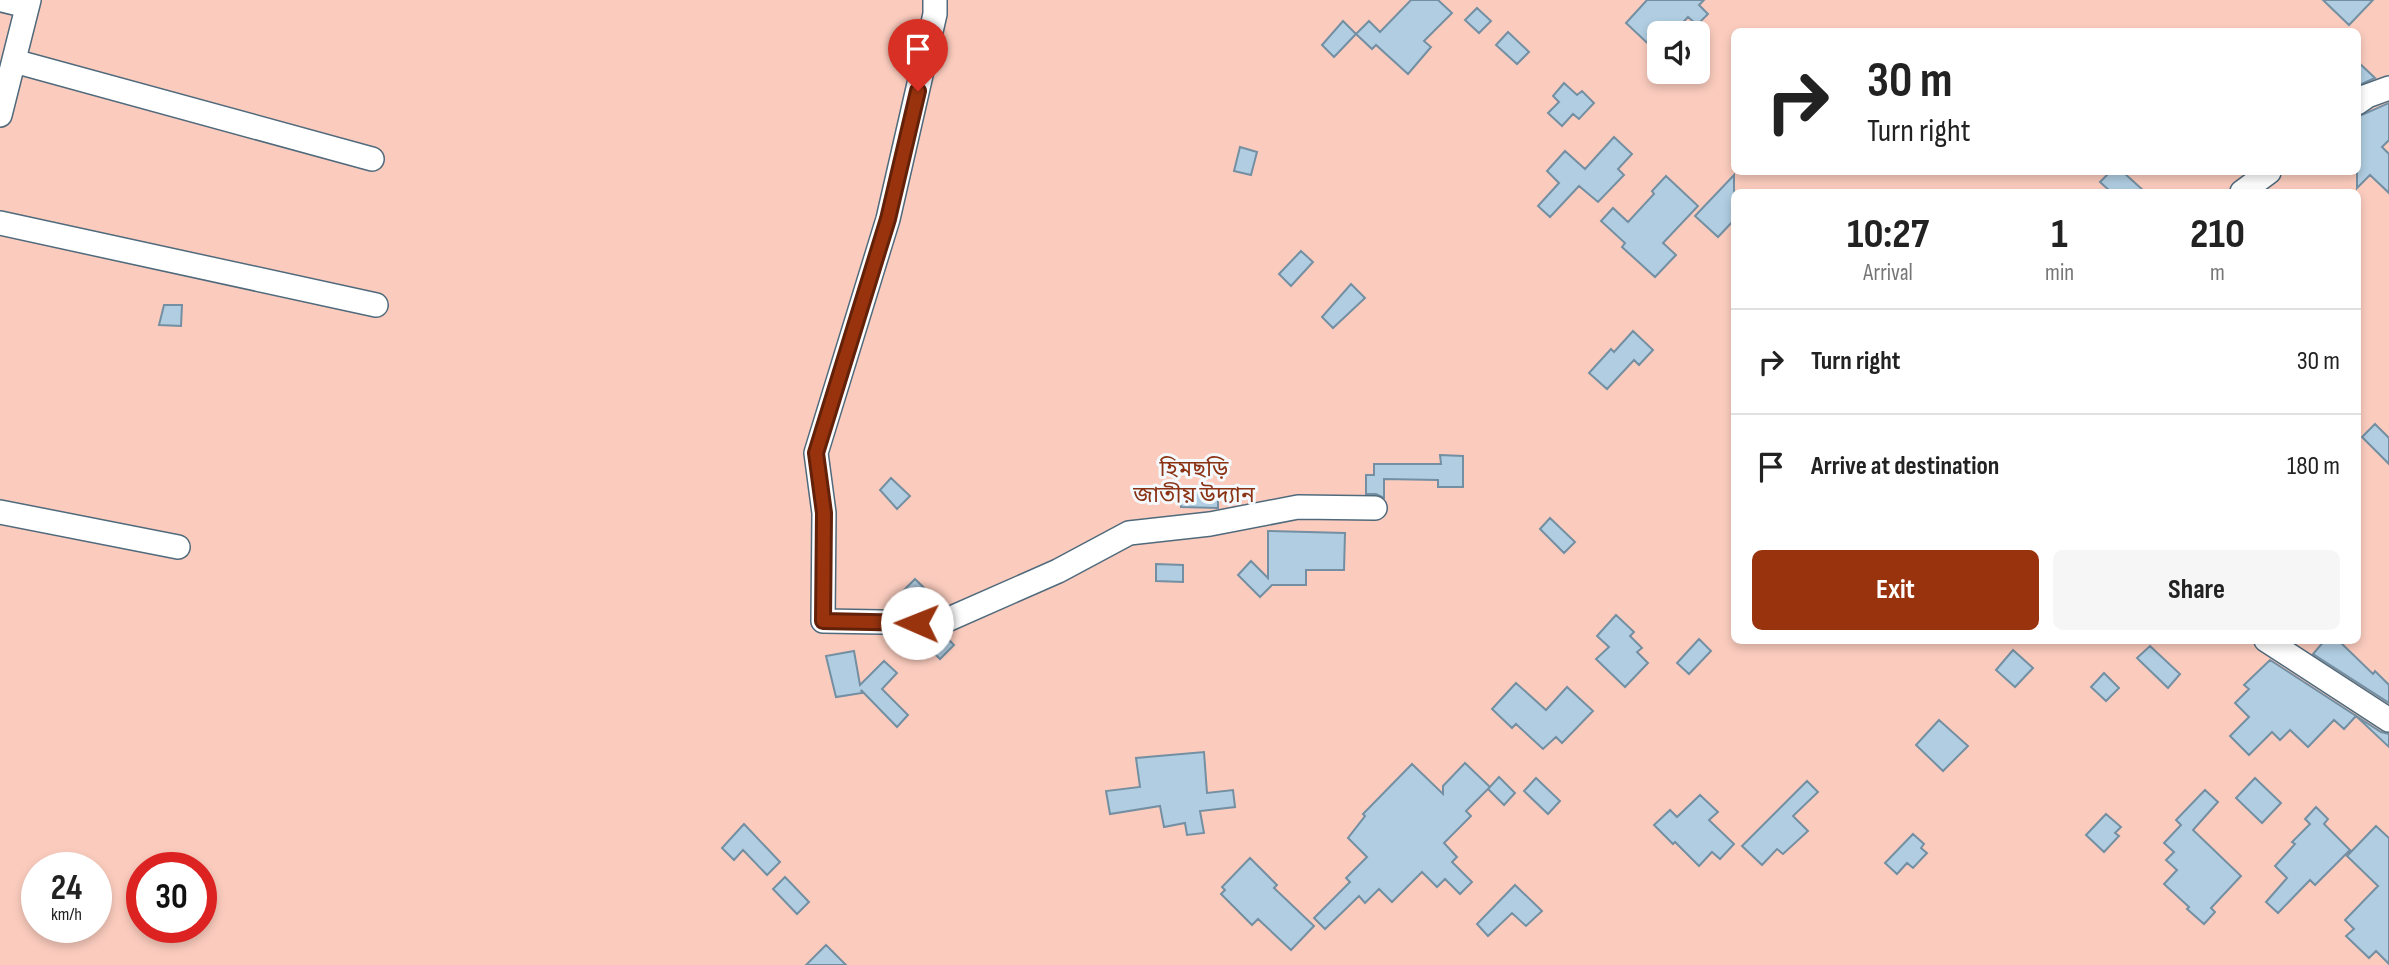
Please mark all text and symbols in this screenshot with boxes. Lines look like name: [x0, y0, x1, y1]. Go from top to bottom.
pin: [888, 19, 948, 91]
map controls: [1647, 21, 1710, 84]
button: sound: [1647, 21, 1710, 84]
icon: arrive: [899, 30, 937, 68]
text: 30 m: [1867, 52, 1952, 111]
icon: right: [1752, 56, 1843, 147]
text: Turn right: [1867, 112, 1971, 151]
text: 10:27: [1847, 209, 1929, 260]
text: 1: [2051, 209, 2068, 260]
text: 210: [2190, 209, 2245, 260]
text: Arrival: [1863, 259, 1913, 287]
text: min: [2045, 259, 2074, 287]
text: m: [2210, 259, 2225, 287]
icon: right: [1752, 343, 1790, 381]
text: Turn right: [1811, 346, 1900, 377]
text: 30 m: [2297, 346, 2340, 377]
icon: arrive: [1752, 448, 1790, 486]
text: Arrive at destination: [1811, 451, 1999, 482]
text: 180 m: [2287, 451, 2340, 482]
park label: হিমছড়ি জাতীয় উদ্যান: [1132, 455, 1256, 509]
button: Exit: [1752, 550, 2039, 630]
button: Share: [2053, 550, 2340, 630]
position arrow: [880, 586, 954, 660]
speed limit sign: 30: [126, 852, 217, 943]
text: 24: [51, 867, 82, 910]
text: km/h: [51, 904, 82, 925]

